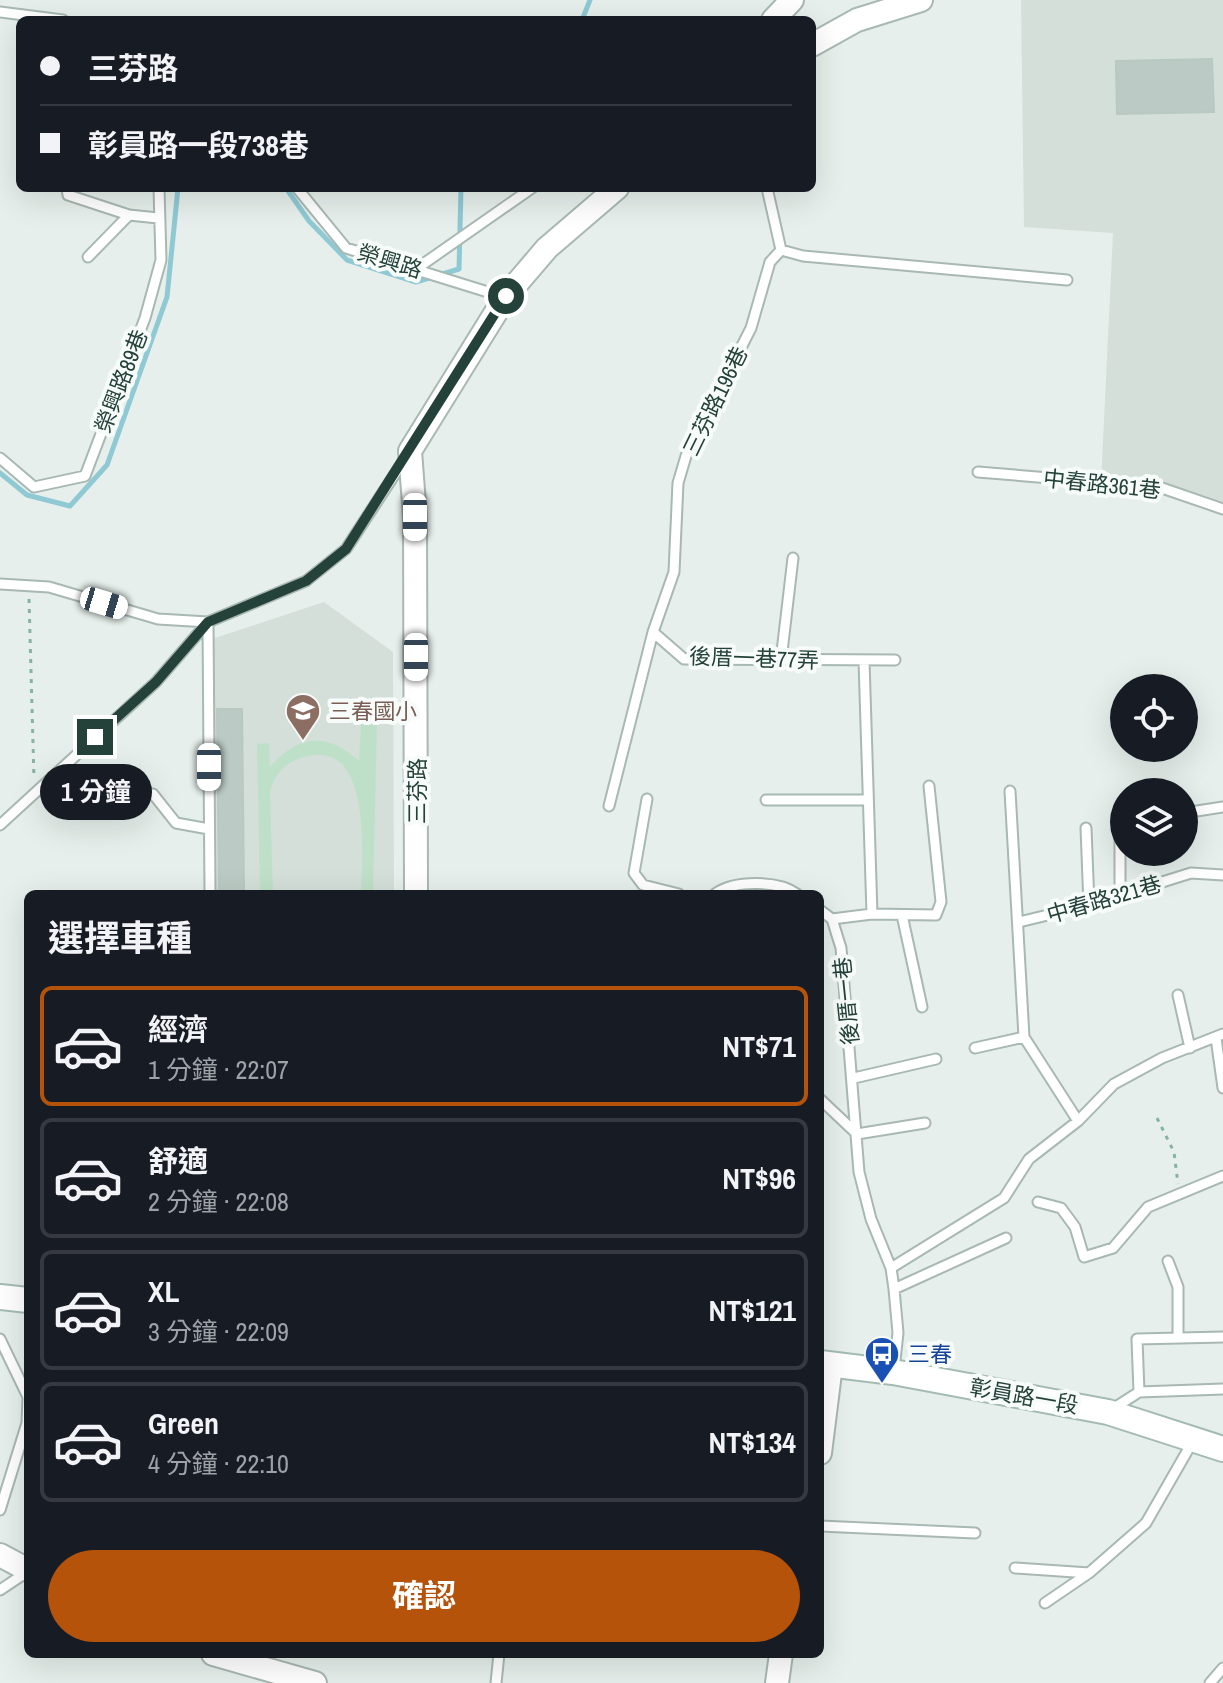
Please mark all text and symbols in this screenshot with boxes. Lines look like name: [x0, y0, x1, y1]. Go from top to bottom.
text: 三芬路: [88, 48, 178, 88]
text: 彰員路一段738巷: [88, 125, 309, 165]
street label: 榮興路: [354, 237, 426, 285]
route start: [488, 278, 524, 314]
street label: 榮興路89巷: [88, 325, 154, 437]
street label: 三芬路196巷: [676, 341, 754, 461]
street label: 中春路361巷: [1042, 463, 1162, 505]
car: [403, 493, 427, 541]
car: [78, 585, 130, 621]
car: [404, 633, 428, 681]
street label: 後厝一巷77弄: [688, 641, 820, 675]
map controls: [1110, 674, 1198, 866]
button: locate: [1110, 674, 1198, 762]
school or university icon: 三春國小: [284, 692, 322, 742]
place label: 三春國小: [329, 696, 417, 726]
route end: [77, 719, 113, 755]
car: [197, 743, 221, 791]
street label: 三芬路: [402, 758, 432, 824]
callout: 1 分鐘: [39, 765, 151, 821]
text: 1 分鐘: [61, 774, 131, 809]
button: layers: [1110, 778, 1198, 866]
street label: 中春路321巷: [1043, 868, 1165, 930]
text: 選擇車種: [48, 914, 192, 962]
street label: 後厝一巷: [826, 956, 866, 1046]
text: 經濟: [148, 1009, 208, 1049]
icon: car: [52, 1010, 124, 1082]
text: NT$71: [722, 1026, 796, 1066]
text: 1 分鐘 · 22:07: [148, 1052, 289, 1087]
text: 舒適: [148, 1141, 208, 1181]
icon: car: [52, 1142, 124, 1214]
text: NT$96: [722, 1158, 796, 1198]
text: 2 分鐘 · 22:08: [148, 1184, 289, 1219]
text: XL: [148, 1271, 179, 1311]
icon: car: [52, 1274, 124, 1346]
text: NT$121: [708, 1290, 796, 1330]
text: 3 分鐘 · 22:09: [148, 1314, 289, 1349]
bus stop icon: 三春: [863, 1335, 901, 1385]
place label: 三春: [908, 1339, 952, 1369]
street label: 彰員路一段: [967, 1372, 1081, 1420]
text: Green: [148, 1403, 219, 1443]
icon: car: [52, 1406, 124, 1478]
text: NT$134: [708, 1422, 796, 1462]
text: 4 分鐘 · 22:10: [148, 1446, 289, 1481]
button: 確認: [48, 1550, 800, 1642]

